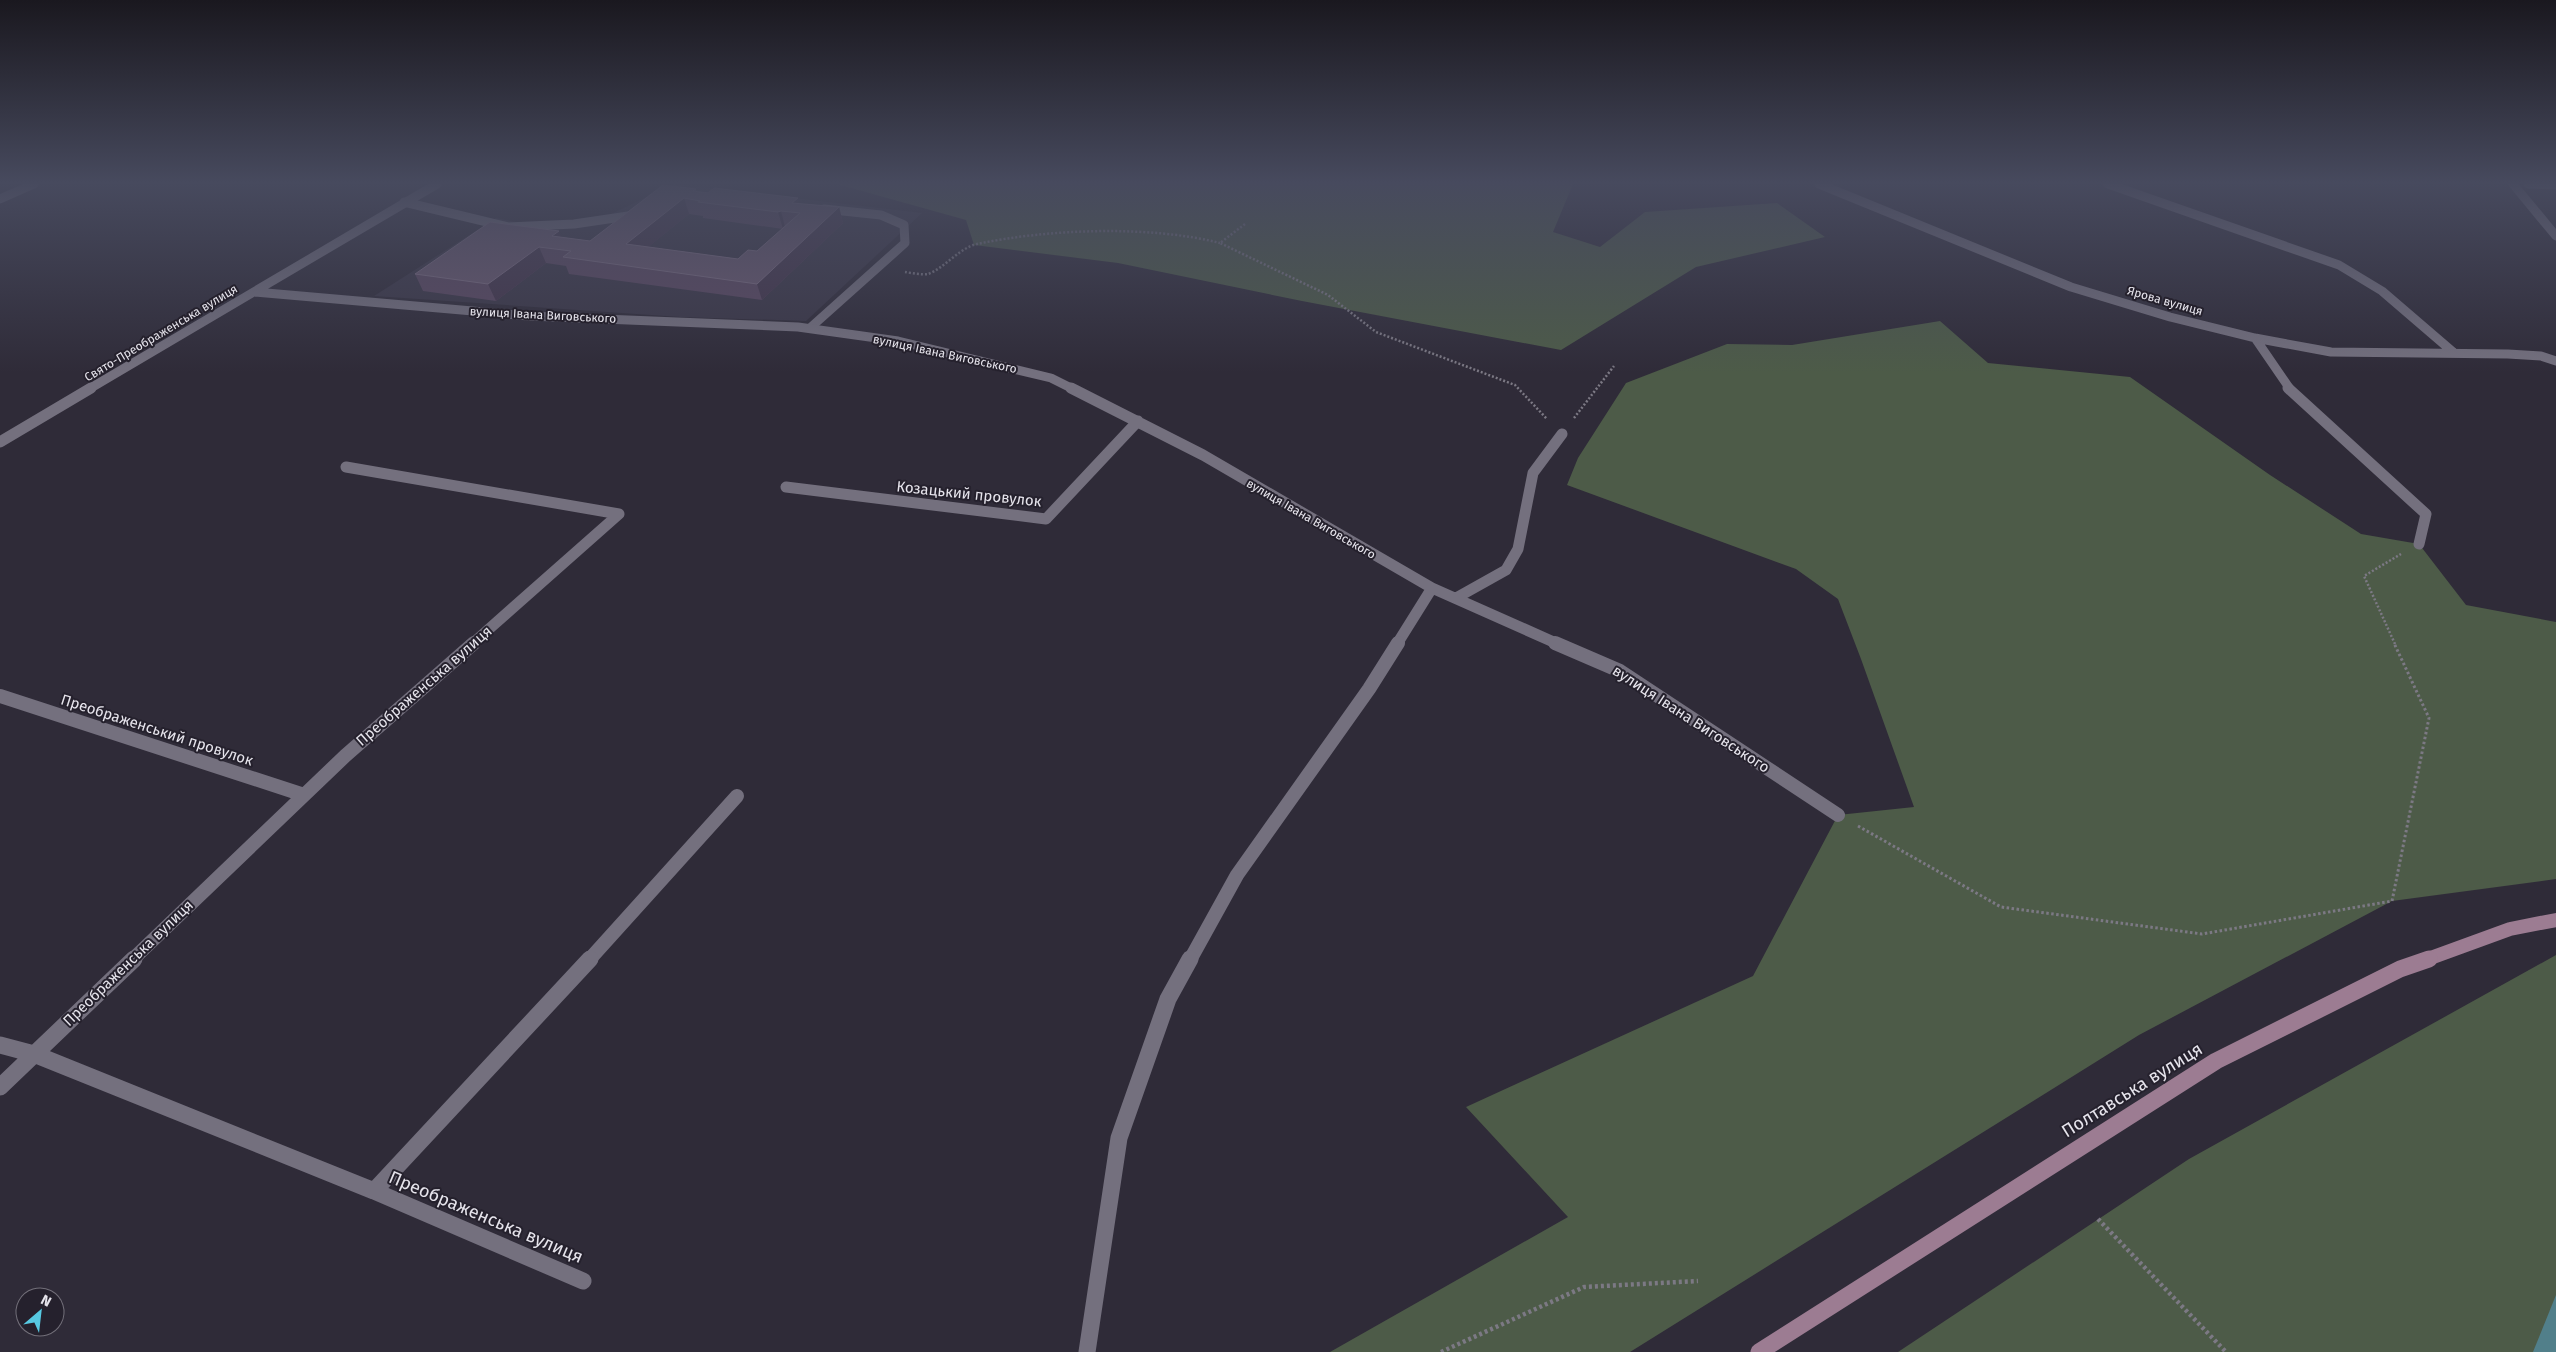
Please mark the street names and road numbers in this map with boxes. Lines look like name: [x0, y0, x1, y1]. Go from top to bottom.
street label: Свято-Преображенська вулиця: [82, 282, 240, 384]
street label: Ярова вулиця: [2126, 284, 2204, 318]
street label: вулиця Івана Виговського: [469, 304, 617, 326]
street label: вулиця Івана Виговського: [872, 332, 1018, 376]
street label: вулиця Івана Виговського: [1244, 476, 1378, 562]
street label: Козацький провулок: [895, 477, 1043, 511]
street label: Преображенська вулиця: [352, 622, 496, 750]
street label: вулиця Івана Виговського: [1609, 661, 1773, 777]
street label: Преображенський провулок: [59, 690, 256, 770]
street label: Преображенська вулиця: [59, 896, 197, 1030]
street label: Полтавська вулиця: [2058, 1038, 2206, 1142]
street label: Преображенська вулиця: [386, 1166, 586, 1268]

